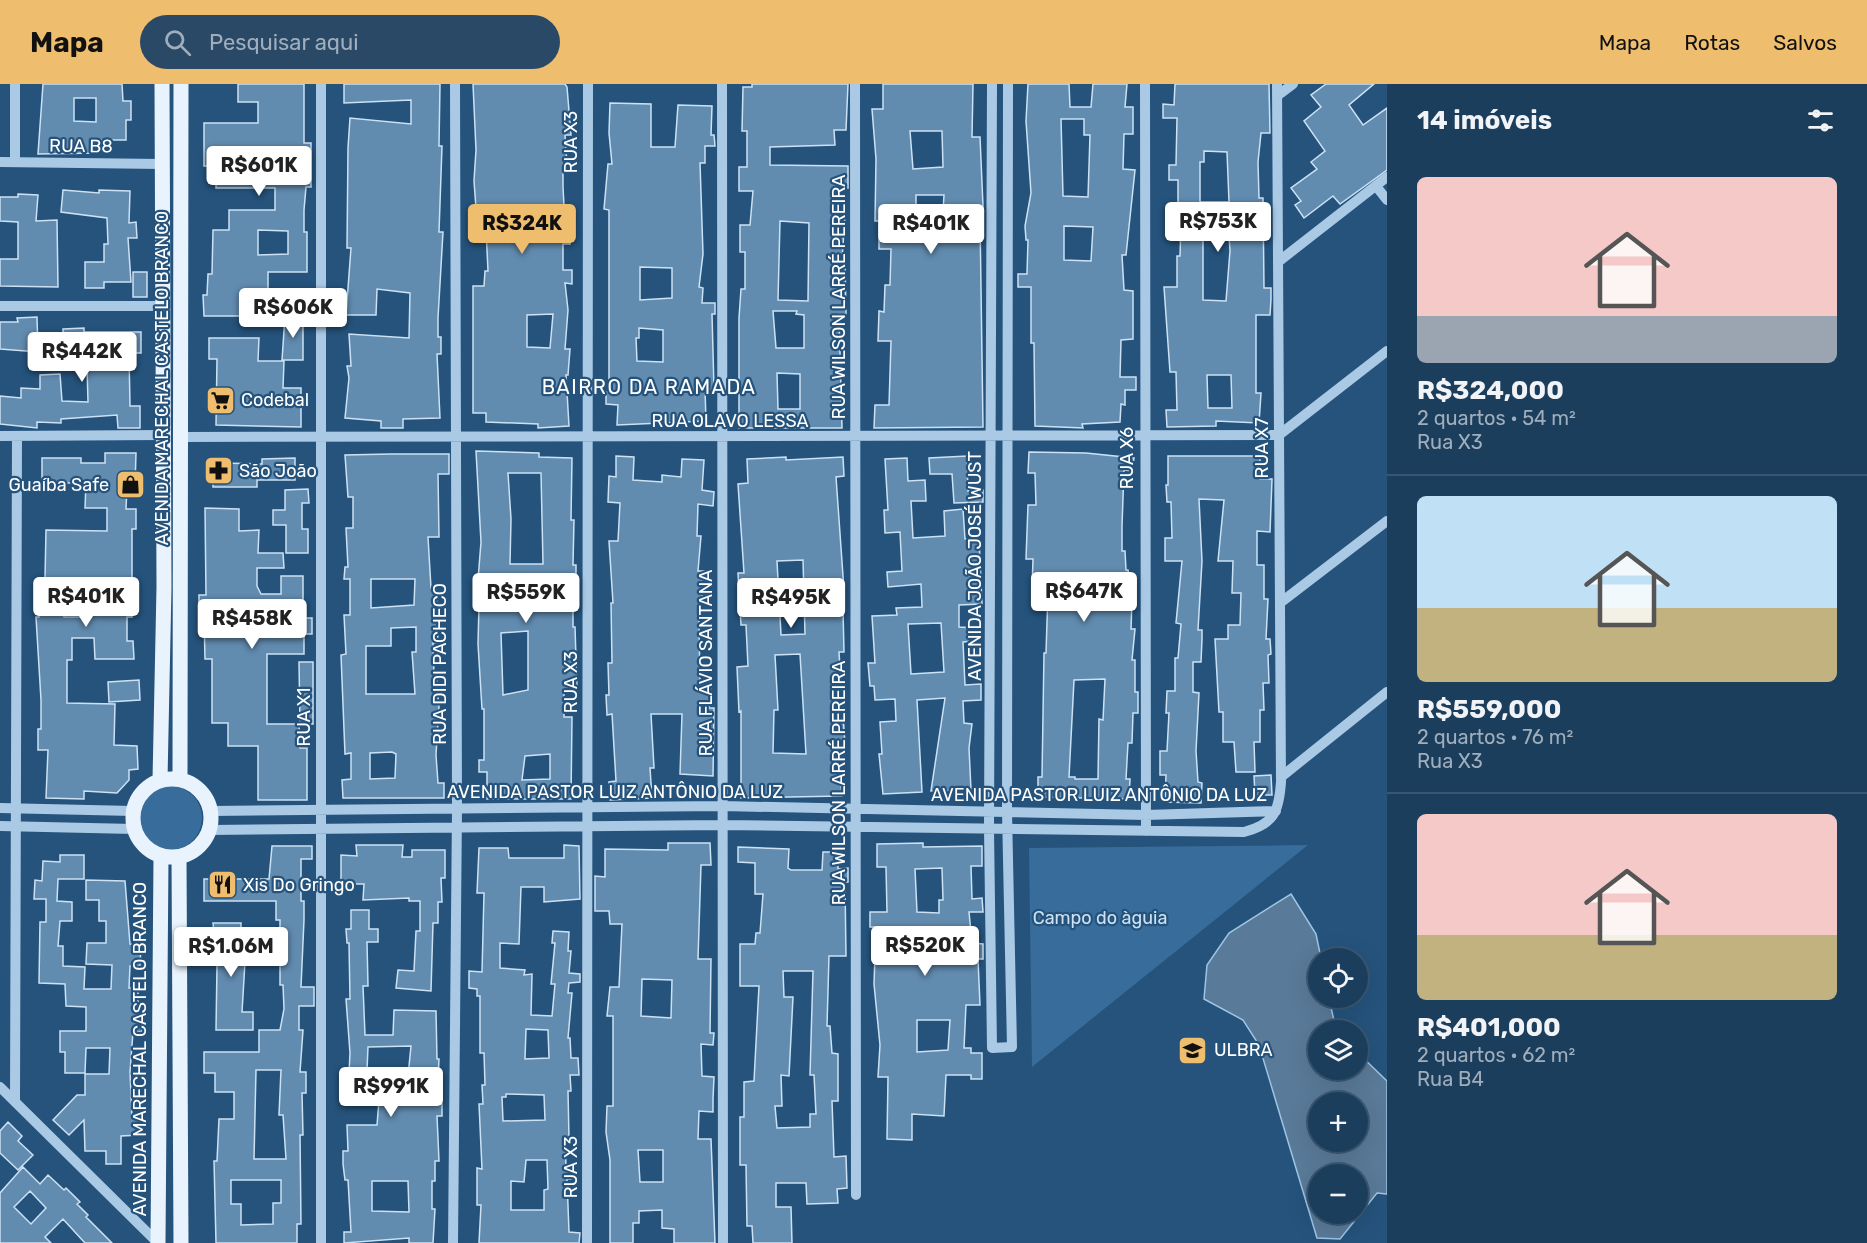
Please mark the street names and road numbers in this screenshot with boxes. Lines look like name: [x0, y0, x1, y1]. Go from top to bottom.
street label: RUA X3: [560, 111, 582, 173]
street label: RUA B8: [49, 134, 113, 158]
street label: RUA WILSON LARRÉ PEREIRA: [828, 175, 850, 419]
street label: AVENIDA MARECHAL CASTELO BRANCO: [151, 211, 173, 545]
street label: RUA OLAVO LESSA: [651, 410, 809, 432]
street label: RUA X7: [1251, 418, 1273, 478]
street label: RUA X6: [1116, 427, 1138, 489]
street label: AVENIDA JOÃO JOSÉ WUST: [964, 451, 986, 681]
street label: RUA FLÁVIO SANTANA: [695, 570, 717, 756]
street label: RUA DIDI PACHECO: [429, 583, 451, 745]
street label: RUA X3: [560, 651, 582, 713]
street label: RUA WILSON LARRÉ PEREIRA: [828, 661, 850, 905]
street label: RUA X1: [293, 687, 315, 747]
street label: AVENIDA PASTOR LUIZ ANTÔNIO DA LUZ: [447, 781, 783, 803]
street label: AVENIDA PASTOR LUIZ ANTÔNIO DA LUZ: [931, 784, 1267, 806]
street label: AVENIDA MARECHAL CASTELO BRANCO: [129, 882, 151, 1216]
street label: RUA X3: [560, 1136, 582, 1198]

